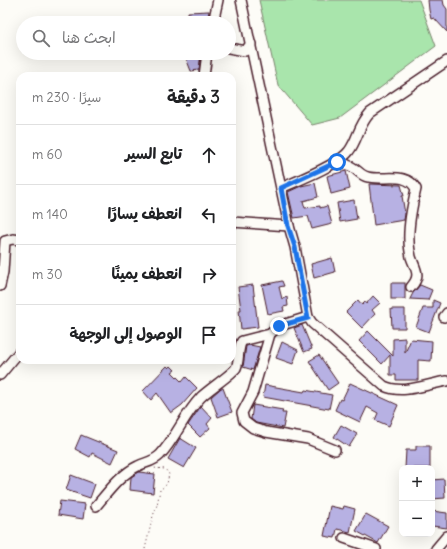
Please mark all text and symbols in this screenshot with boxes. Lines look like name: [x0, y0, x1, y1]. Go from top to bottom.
search box: [16, 16, 236, 60]
icon: search: [30, 27, 52, 49]
text: ابحث هنا: [62, 28, 116, 47]
text: 3 دقيقة: [167, 86, 220, 108]
text: سيرًا · 230 m: [32, 89, 101, 106]
text: تابع السير: [125, 144, 182, 163]
icon: ahead: [198, 144, 220, 166]
text: 60 m: [32, 146, 63, 163]
route start: [328, 153, 346, 171]
text: انعطف يسارًا: [108, 204, 182, 223]
icon: left: [198, 204, 220, 226]
text: 140 m: [32, 206, 68, 223]
text: انعطف يمينًا: [111, 264, 182, 283]
icon: right: [198, 264, 220, 286]
text: 30 m: [32, 266, 62, 283]
route end: [270, 317, 288, 335]
text: الوصول إلى الوجهة: [69, 324, 182, 343]
icon: arrive: [198, 324, 220, 346]
map controls: [399, 465, 435, 537]
button: +: [399, 465, 435, 501]
button: −: [399, 501, 435, 537]

